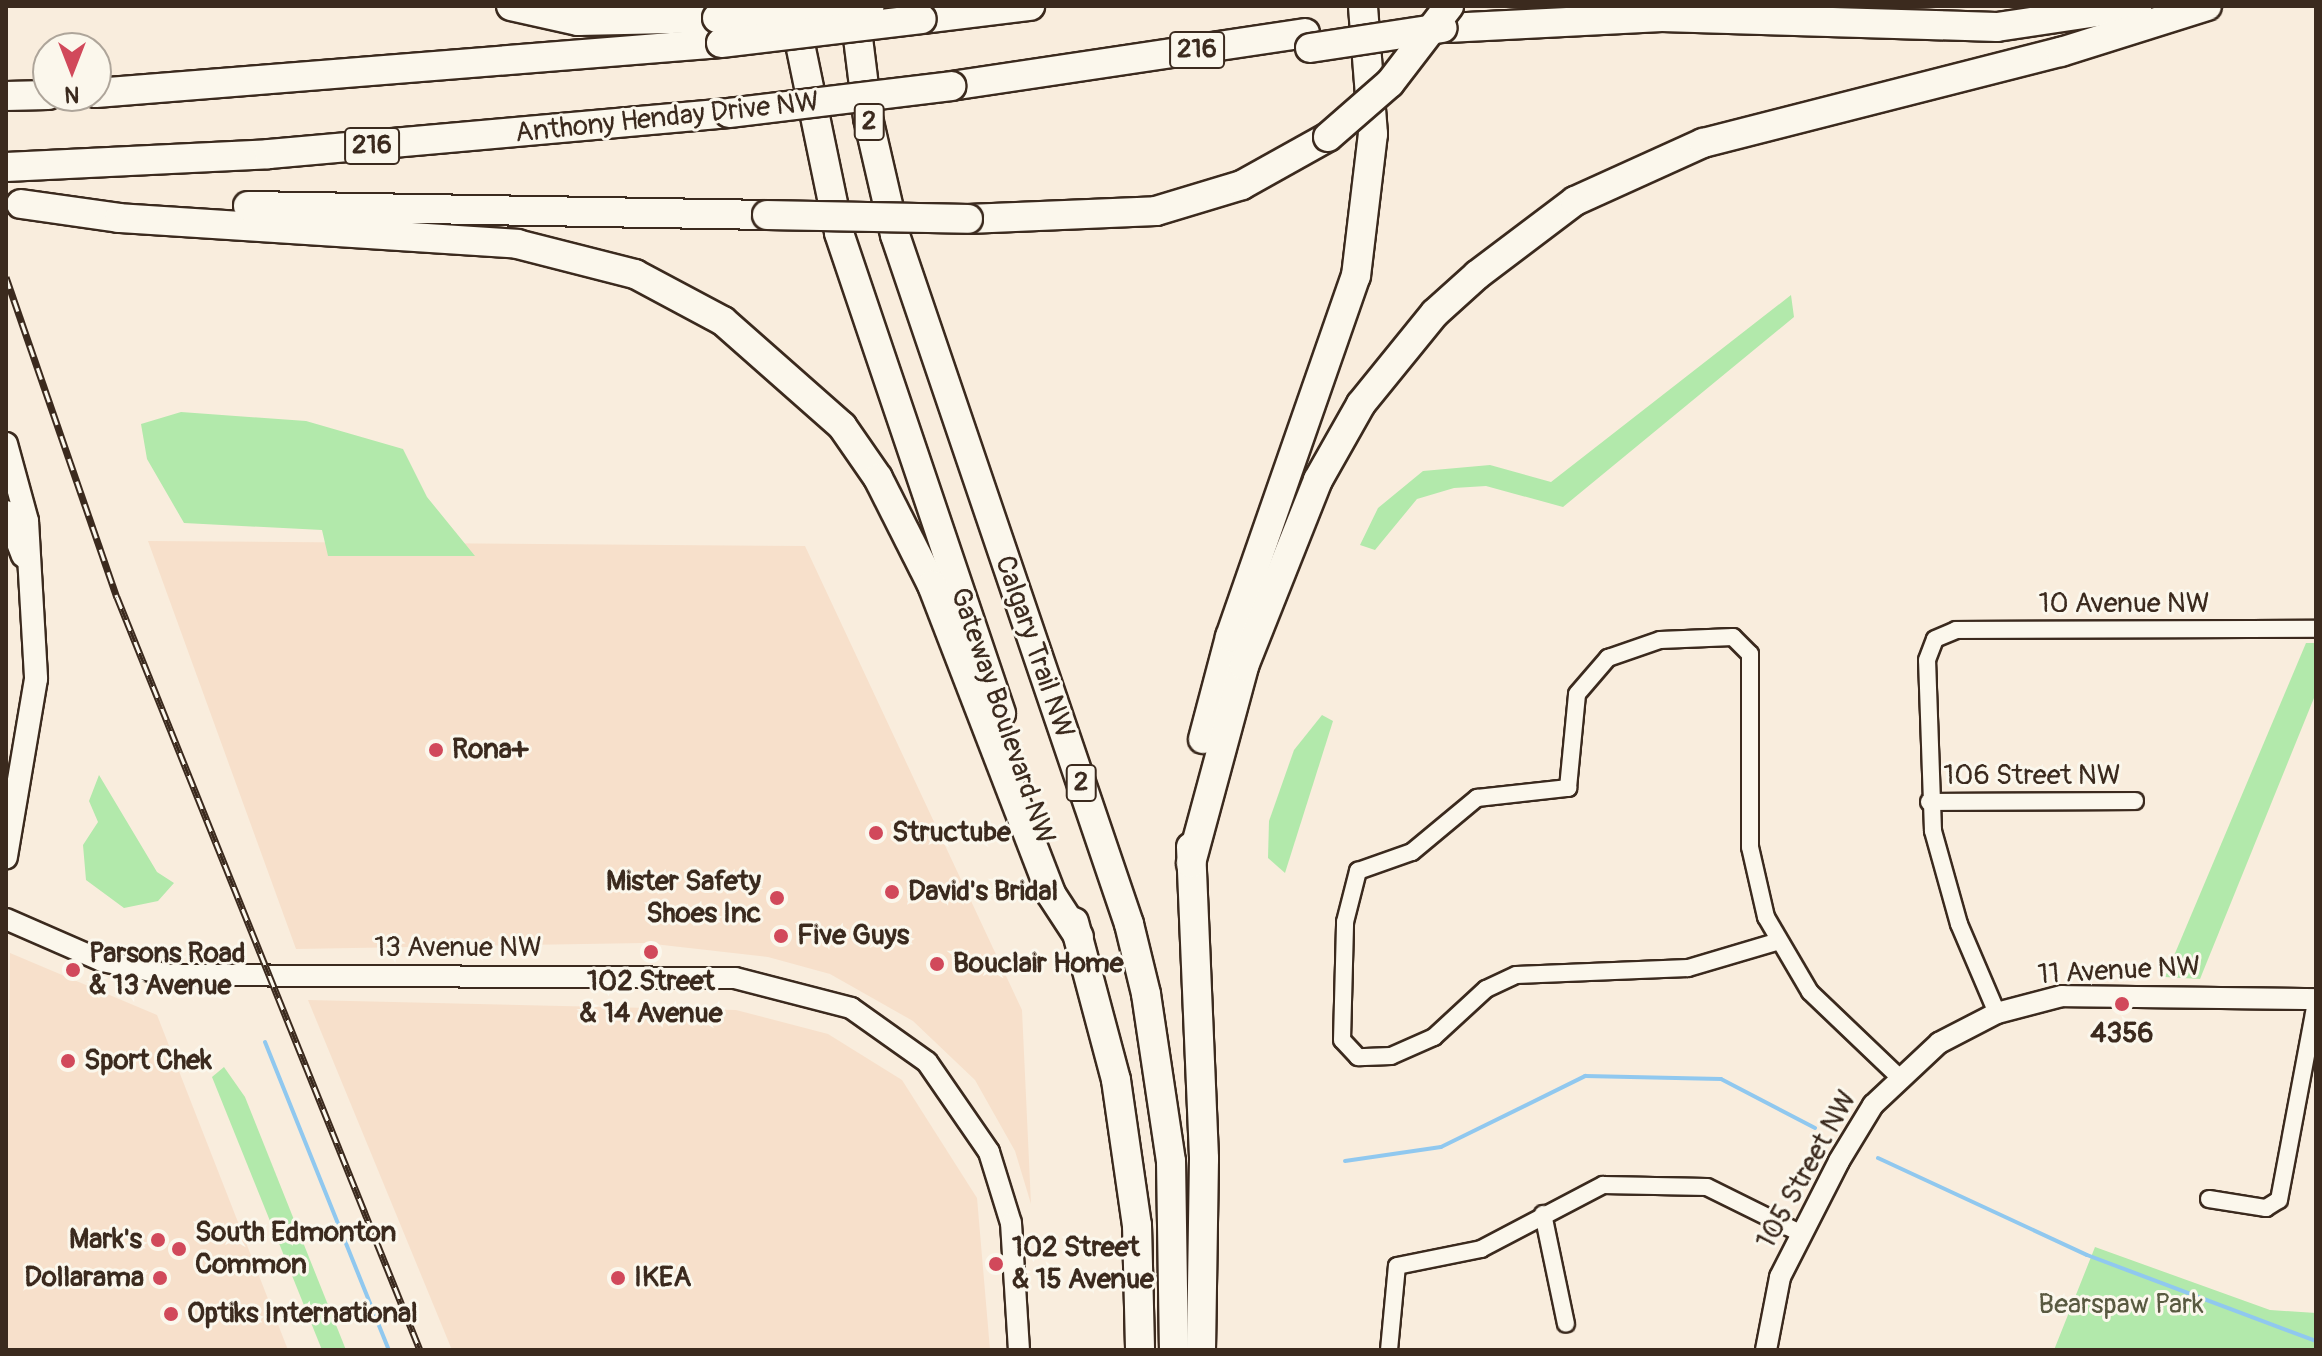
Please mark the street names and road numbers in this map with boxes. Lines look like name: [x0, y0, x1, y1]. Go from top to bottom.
road number: 216: [1169, 28, 1225, 72]
street label: Anthony Henday Drive NW: [513, 85, 821, 151]
road number: 2: [853, 100, 885, 144]
road number: 216: [344, 124, 400, 168]
street label: Calgary Trail NW: [987, 552, 1081, 742]
street label: Gateway Boulevard NW: [942, 583, 1062, 849]
street label: 10 Avenue NW: [2038, 587, 2210, 621]
street label: 106 Street NW: [1943, 759, 2121, 793]
road number: 2: [1065, 761, 1097, 805]
street label: 13 Avenue NW: [374, 931, 542, 965]
street label: 11 Avenue NW: [2037, 950, 2201, 992]
street label: 105 Street NW: [1750, 1085, 1864, 1255]

